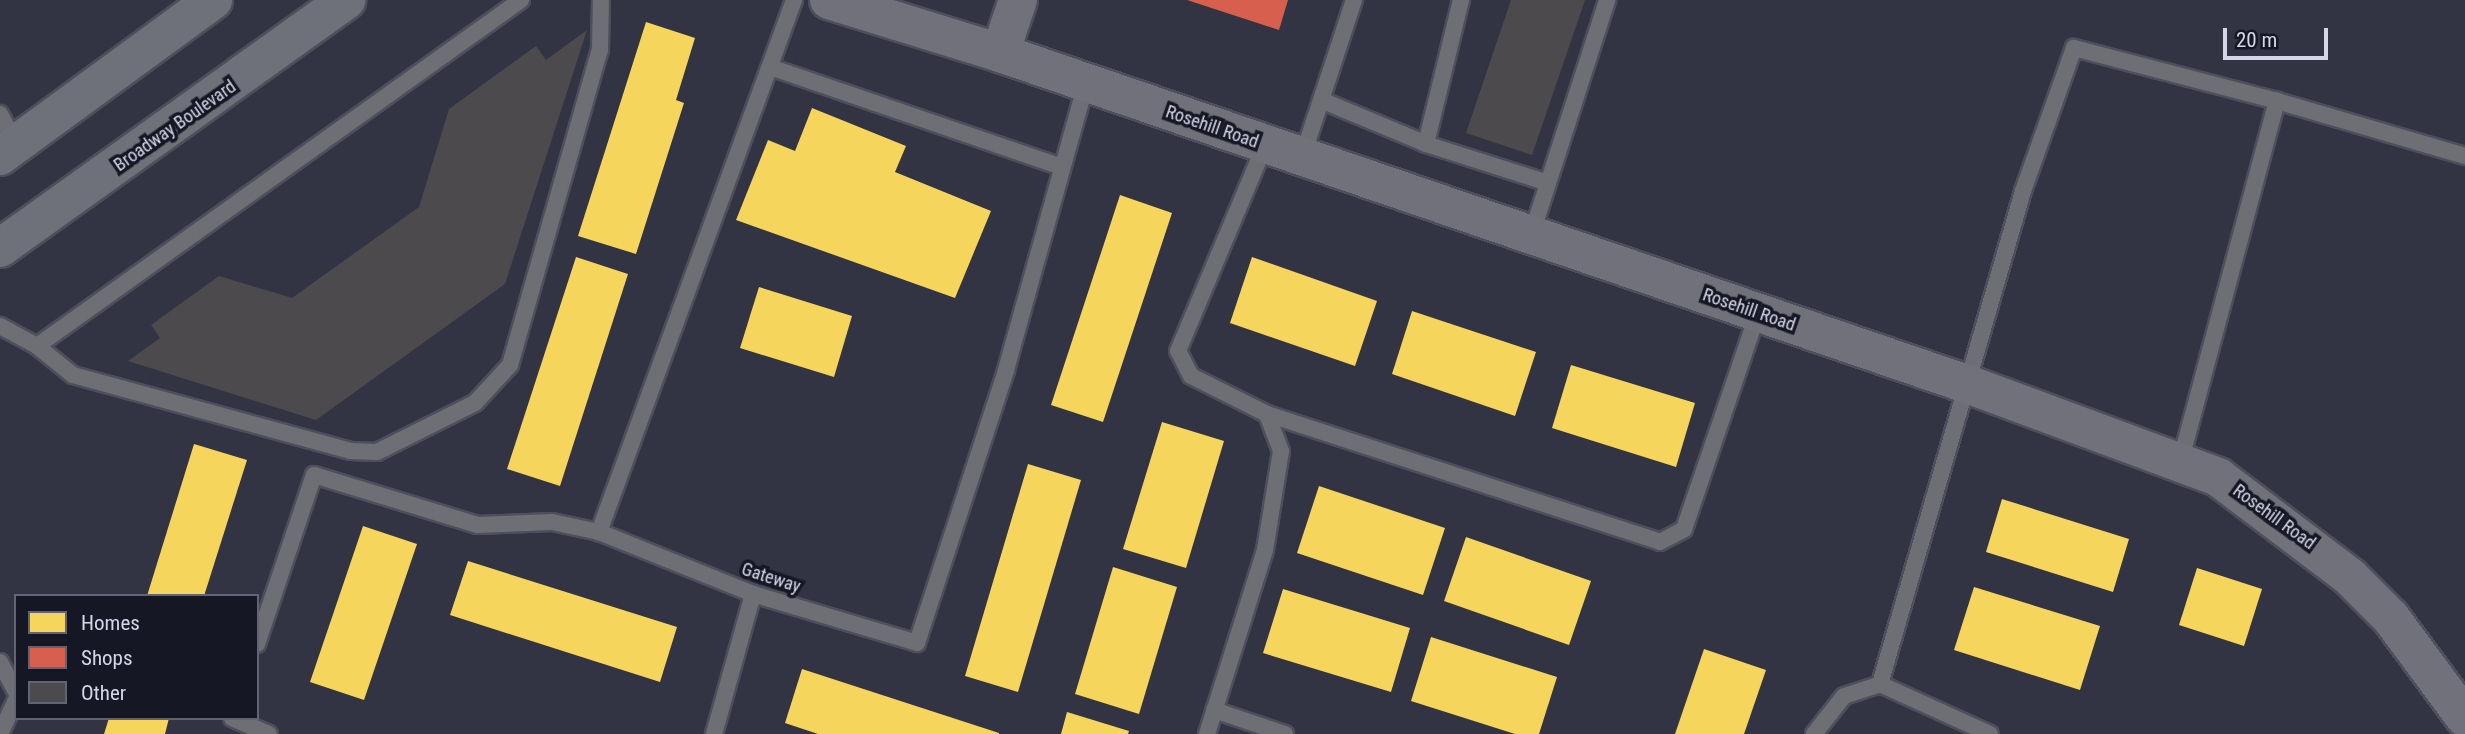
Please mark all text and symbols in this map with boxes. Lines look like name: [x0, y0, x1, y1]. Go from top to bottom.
scale bar: [2227, 14, 2332, 58]
text: 20 m: [2236, 28, 2277, 52]
street label: Broadway Boulevard: [110, 76, 240, 176]
street label: Rosehill Road: [1163, 101, 1261, 153]
street label: Rosehill Road: [1700, 284, 1798, 336]
street label: Rosehill Road: [2229, 480, 2319, 554]
street label: Gateway: [739, 558, 803, 598]
legend: [14, 594, 259, 720]
text: Homes: [81, 611, 140, 635]
text: Shops: [81, 646, 133, 670]
text: Other: [81, 681, 126, 705]

